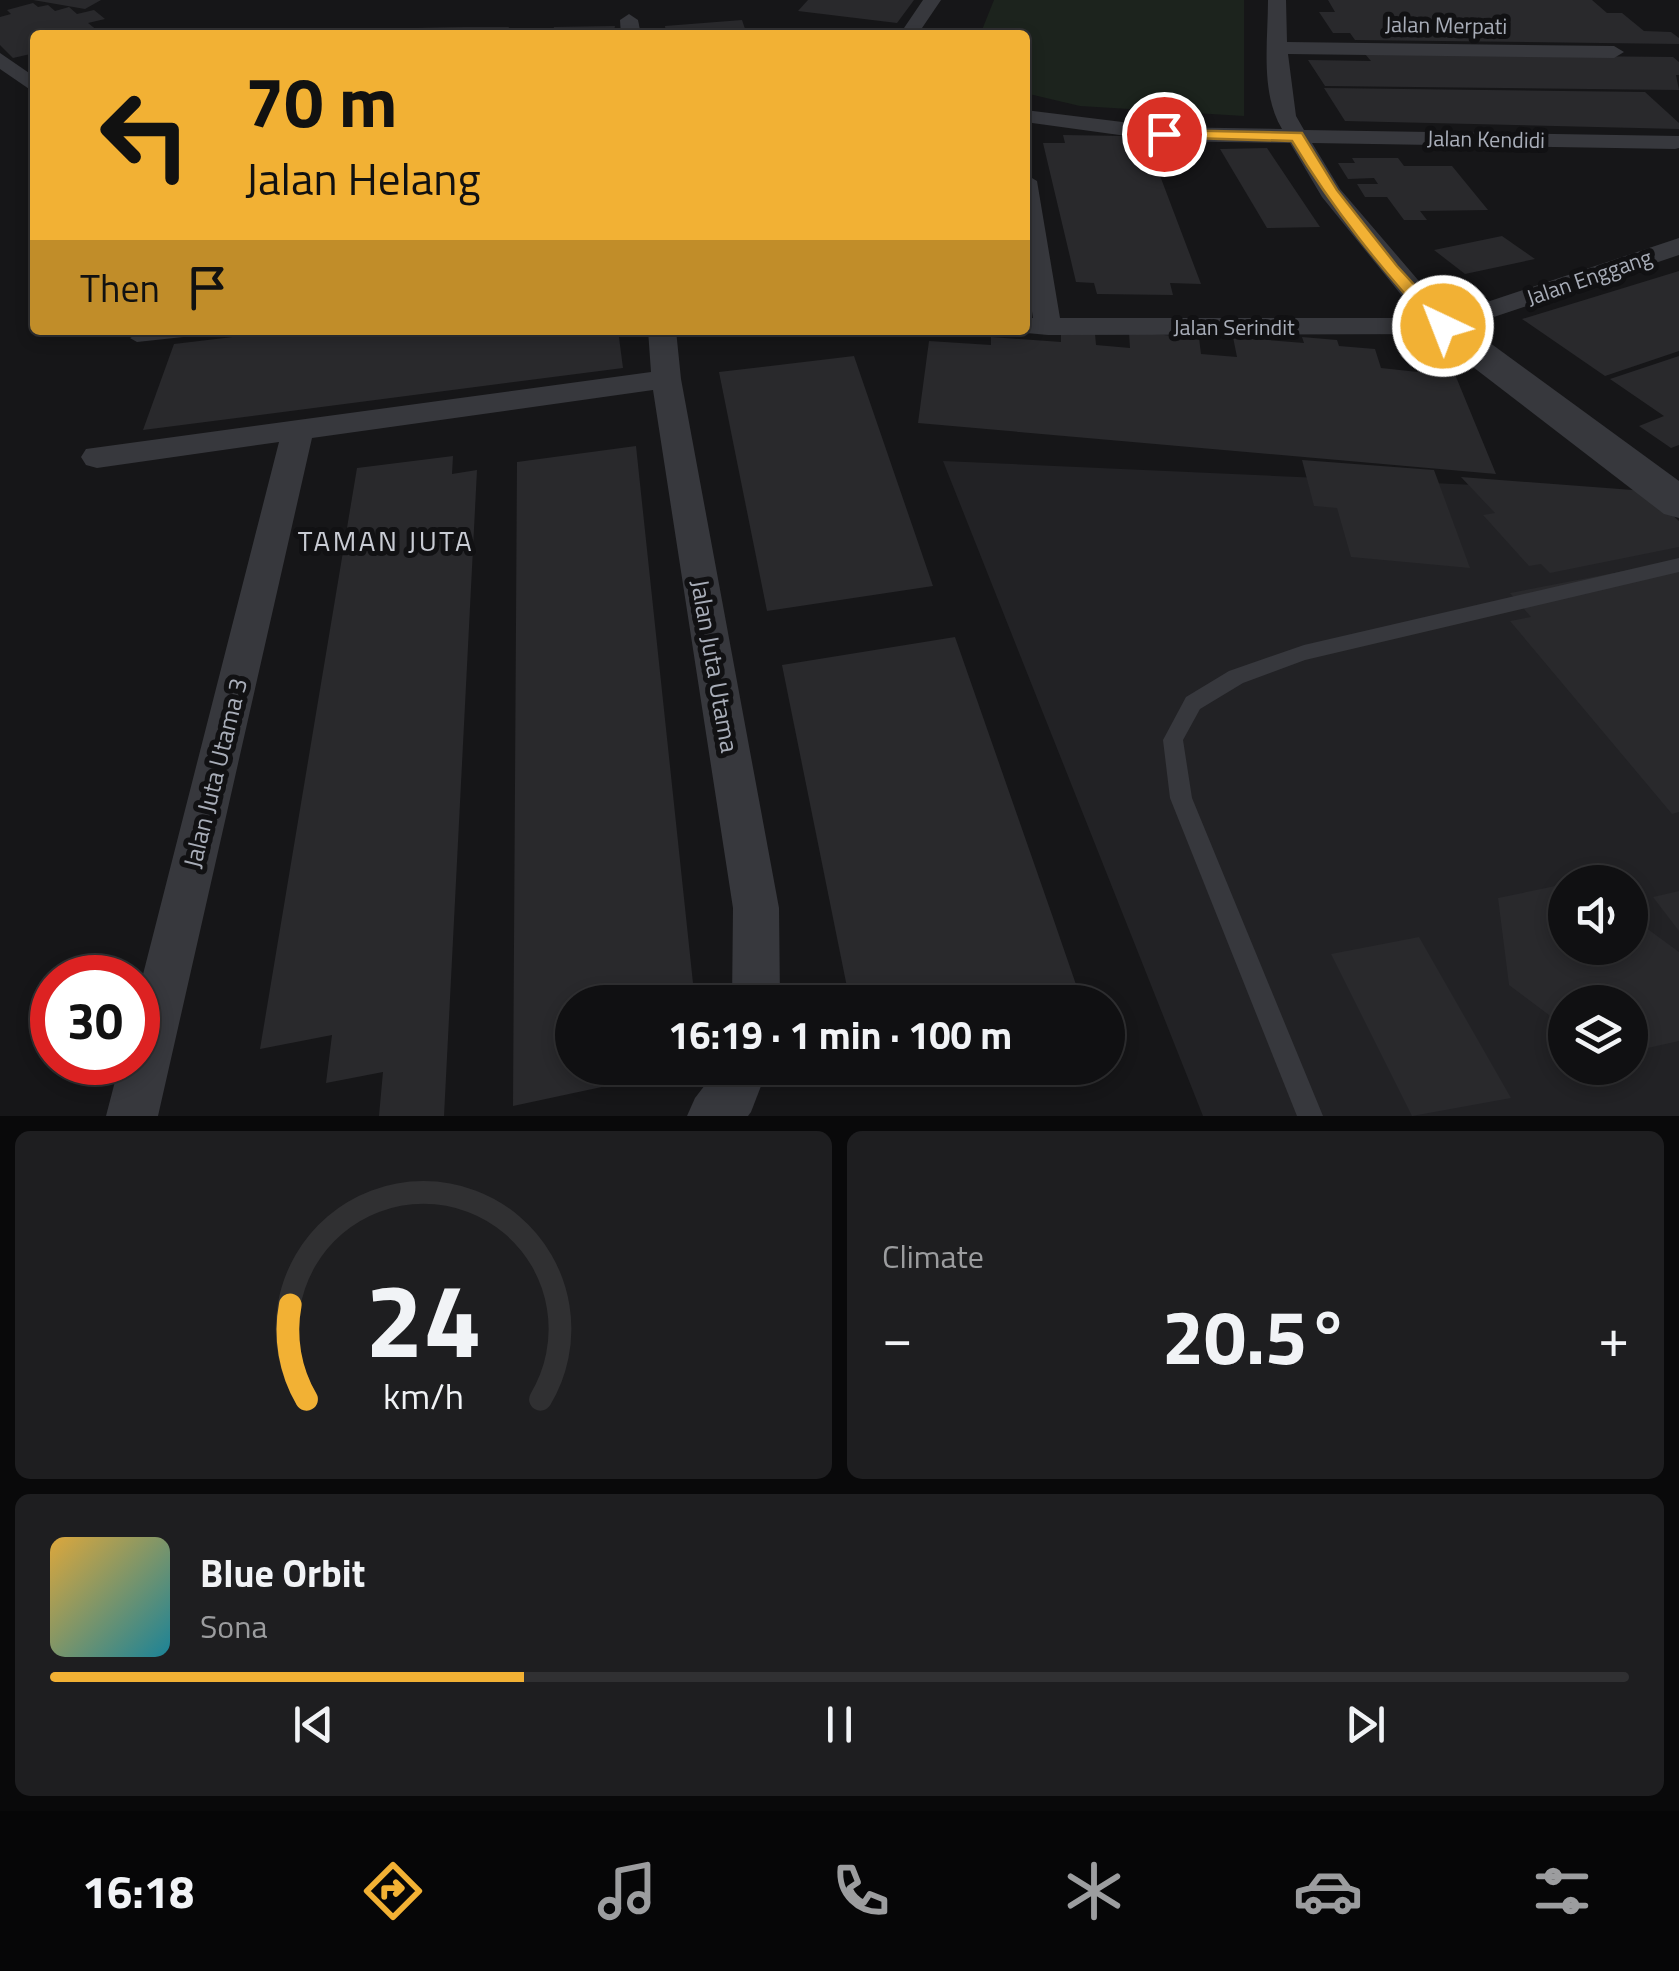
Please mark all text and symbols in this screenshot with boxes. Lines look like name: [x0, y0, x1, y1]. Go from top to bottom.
street label: Jalan Merpati: [1385, 7, 1507, 43]
text: 70 m: [245, 48, 398, 154]
icon: left: [80, 70, 210, 200]
pin: [1122, 92, 1207, 177]
icon: arrive: [1137, 107, 1192, 162]
street label: Jalan Kendidi: [1427, 121, 1545, 157]
text: Jalan Helang: [245, 144, 481, 212]
street label: Jalan Enggang: [1522, 240, 1656, 314]
text: Then: [80, 259, 160, 317]
icon: arrive: [180, 260, 235, 315]
position arrow: [1391, 274, 1495, 378]
street label: Jalan Serindit: [1173, 310, 1295, 344]
district label: TAMAN JUTA: [298, 519, 474, 562]
street label: Jalan Juta Utama: [681, 576, 749, 756]
street label: Jalan Juta Utama 3: [173, 674, 257, 872]
map controls: [1548, 865, 1648, 1085]
button: sound: [1548, 865, 1648, 965]
speed limit sign: 30: [30, 955, 160, 1085]
button: layers: [1548, 985, 1648, 1085]
text: 16:19 · 1 min · 100 m: [668, 1006, 1012, 1064]
text: Climate: [882, 1232, 984, 1280]
text: 24: [365, 1239, 482, 1397]
text: 20.5°: [1162, 1279, 1349, 1393]
text: −: [882, 1295, 913, 1378]
text: +: [1598, 1295, 1629, 1378]
text: km/h: [383, 1368, 464, 1423]
text: Blue Orbit: [200, 1544, 365, 1602]
text: Sona: [200, 1602, 267, 1650]
icon: previous: [286, 1697, 341, 1752]
icon: pause: [812, 1697, 867, 1752]
icon: next: [1338, 1697, 1393, 1752]
icon: directions: [358, 1856, 428, 1926]
icon: music: [592, 1856, 662, 1926]
icon: phone: [826, 1856, 896, 1926]
icon: climate: [1059, 1856, 1129, 1926]
icon: car: [1293, 1856, 1363, 1926]
icon: filters: [1527, 1856, 1597, 1926]
text: 16:18: [82, 1857, 194, 1925]

